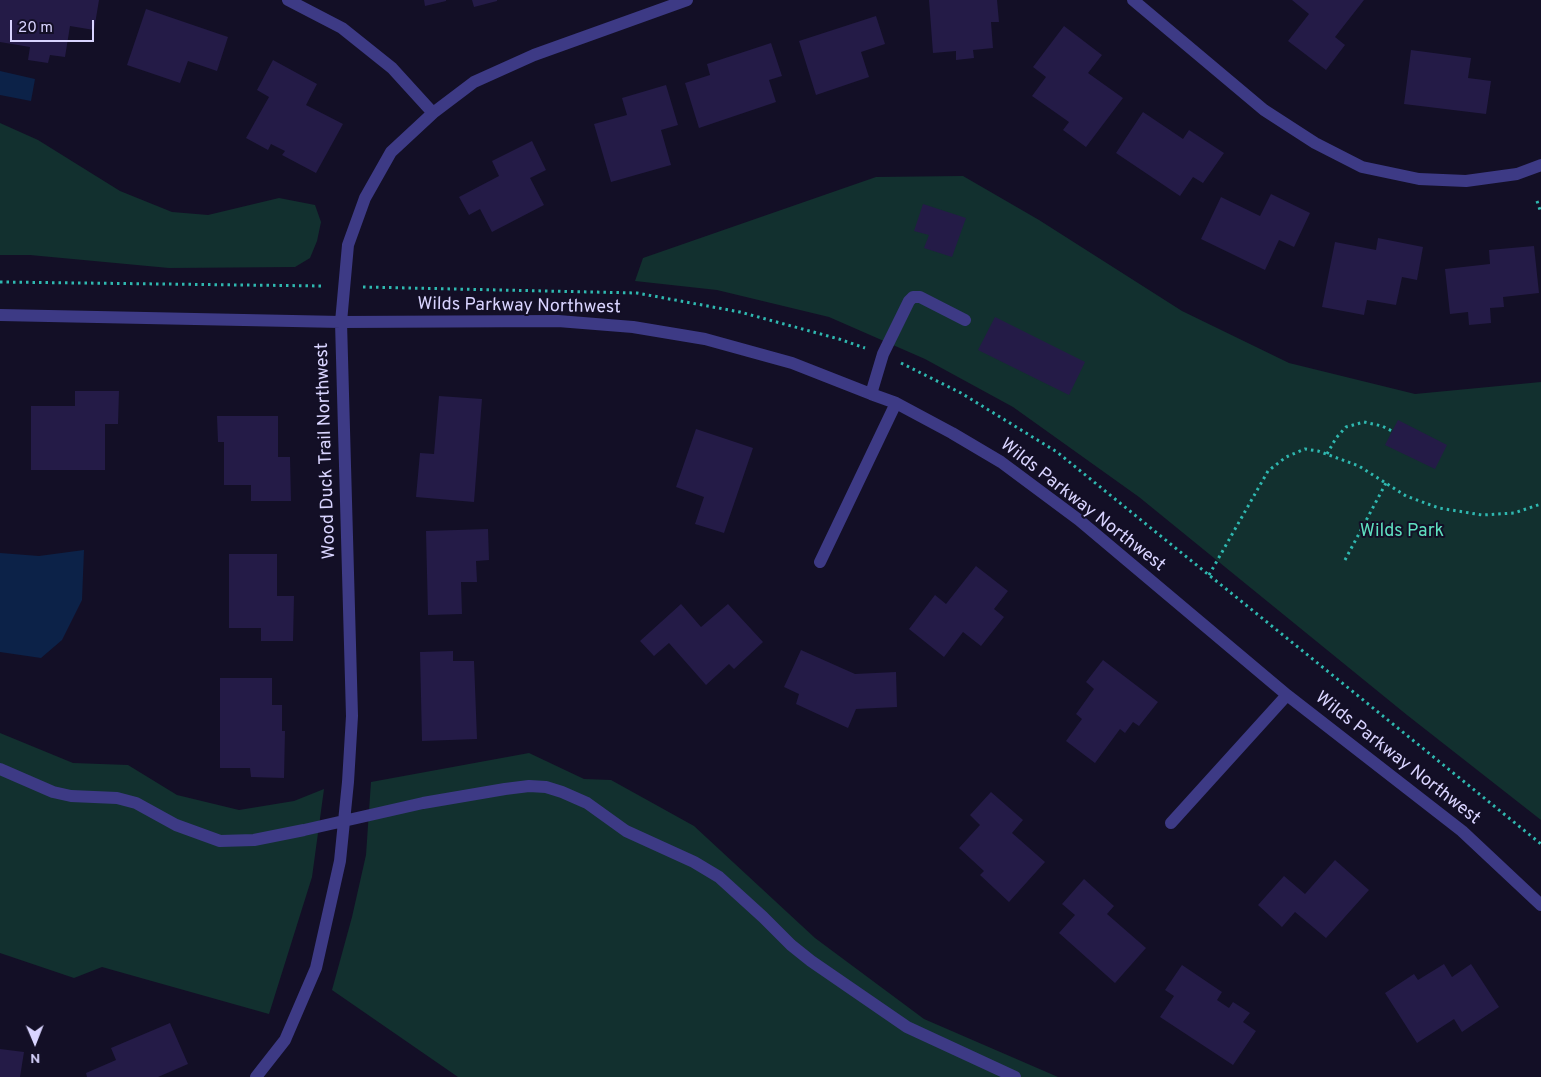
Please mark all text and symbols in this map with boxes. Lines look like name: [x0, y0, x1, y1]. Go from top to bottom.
scale bar: [12, 10, 96, 42]
text: 20 m: [18, 19, 53, 38]
street label: Wilds Parkway Northwest: [417, 294, 621, 320]
street label: Wood Duck Trail Northwest: [312, 342, 342, 560]
street label: Wilds Parkway Northwest: [995, 435, 1169, 577]
park label: Wilds Park: [1360, 521, 1444, 543]
street label: Wilds Parkway Northwest: [1310, 688, 1484, 830]
north arrow: [10, 1017, 60, 1067]
text: N: [30, 1049, 40, 1066]

